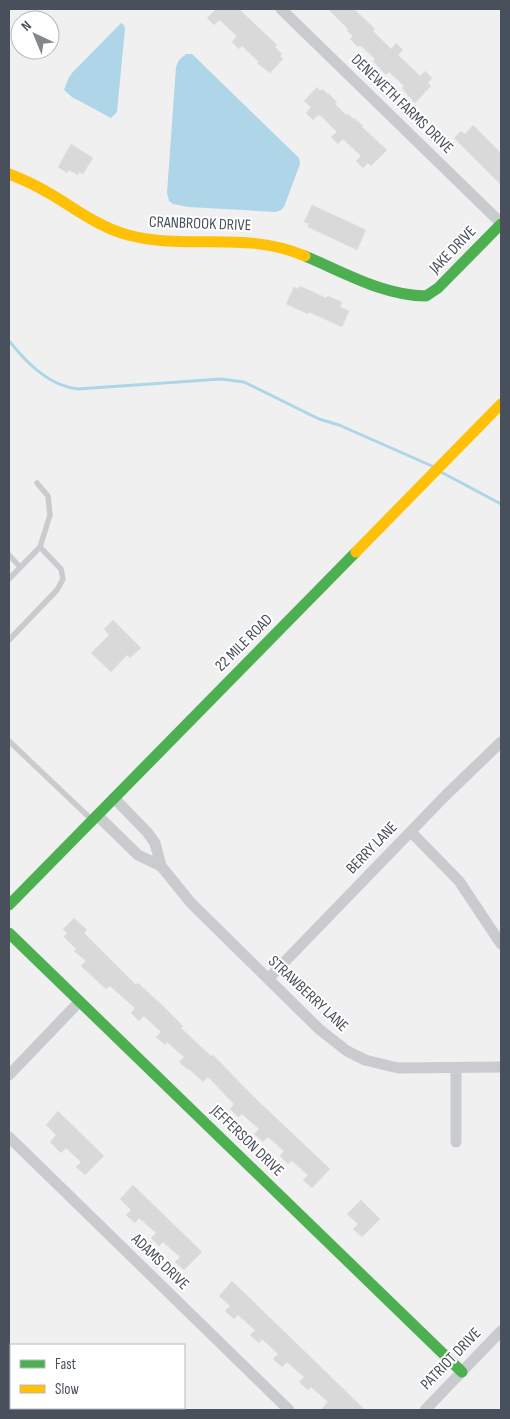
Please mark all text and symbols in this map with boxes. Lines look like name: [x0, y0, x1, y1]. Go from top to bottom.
north arrow: [10, 10, 60, 60]
text: N: [18, 17, 35, 35]
street label: DENEWETH FARMS DRIVE: [347, 50, 457, 158]
street label: CRANBROOK DRIVE: [149, 213, 251, 235]
street label: JAKE DRIVE: [425, 222, 480, 278]
street label: 22 MILE ROAD: [211, 610, 277, 676]
street label: BERRY LANE: [343, 818, 401, 878]
street label: STRAWBERRY LANE: [264, 952, 352, 1036]
street label: JEFFERSON DRIVE: [206, 1101, 287, 1181]
street label: ADAMS DRIVE: [127, 1229, 193, 1294]
street label: PATRIOT DRIVE: [417, 1324, 485, 1394]
legend: [10, 1344, 185, 1409]
text: Fast: [55, 1355, 77, 1374]
text: Slow: [55, 1380, 79, 1399]

